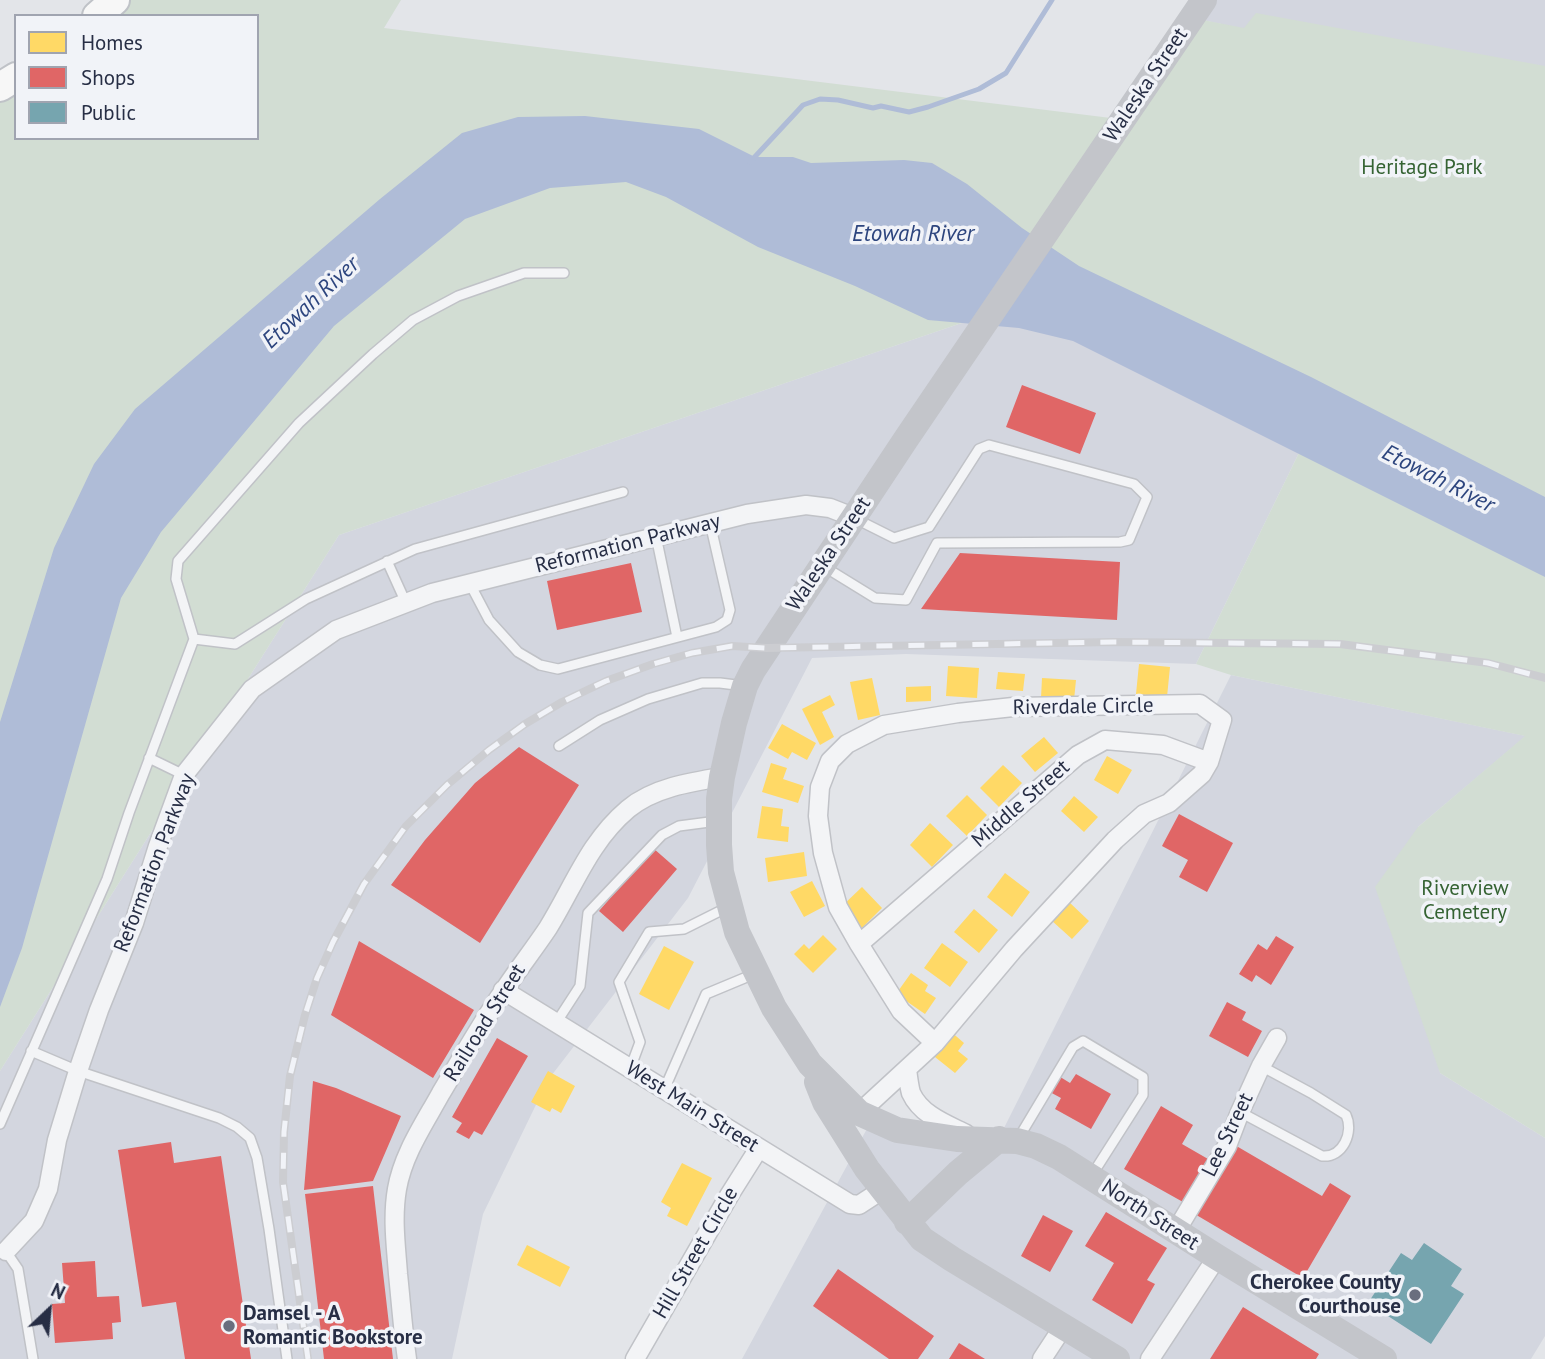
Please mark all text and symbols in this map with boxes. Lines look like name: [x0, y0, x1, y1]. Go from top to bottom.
legend: [14, 14, 259, 140]
street label: Waleska Street: [1099, 23, 1193, 147]
text: Homes: [81, 29, 143, 56]
text: Shops: [81, 64, 135, 91]
text: Public: [81, 99, 136, 126]
park label: Heritage Park: [1361, 155, 1483, 181]
water label: Etowah River: [852, 220, 974, 248]
water label: Etowah River: [257, 251, 365, 355]
water label: Etowah River: [1377, 439, 1499, 519]
street label: Waleska Street: [782, 492, 876, 616]
street label: Reformation Parkway: [533, 509, 723, 579]
street label: Riverdale Circle: [1012, 693, 1154, 721]
street label: Middle Street: [967, 755, 1075, 853]
street label: Reformation Parkway: [109, 770, 201, 956]
park label: Riverview Cemetery: [1421, 876, 1509, 926]
street label: Railroad Street: [439, 960, 531, 1086]
street label: West Main Street: [621, 1056, 763, 1158]
street label: Lee Street: [1197, 1089, 1259, 1181]
street label: North Street: [1097, 1174, 1203, 1256]
street label: Hill Street Circle: [648, 1183, 744, 1323]
place label: Cherokee County Courthouse: [1250, 1270, 1401, 1320]
north arrow: [14, 1275, 84, 1345]
text: N: [47, 1278, 69, 1305]
marker: Cherokee County Courthouse: [1407, 1287, 1423, 1303]
place label: Damsel - A Romantic Bookstore: [243, 1301, 423, 1351]
marker: Damsel - A Romantic Bookstore: [221, 1318, 237, 1334]

